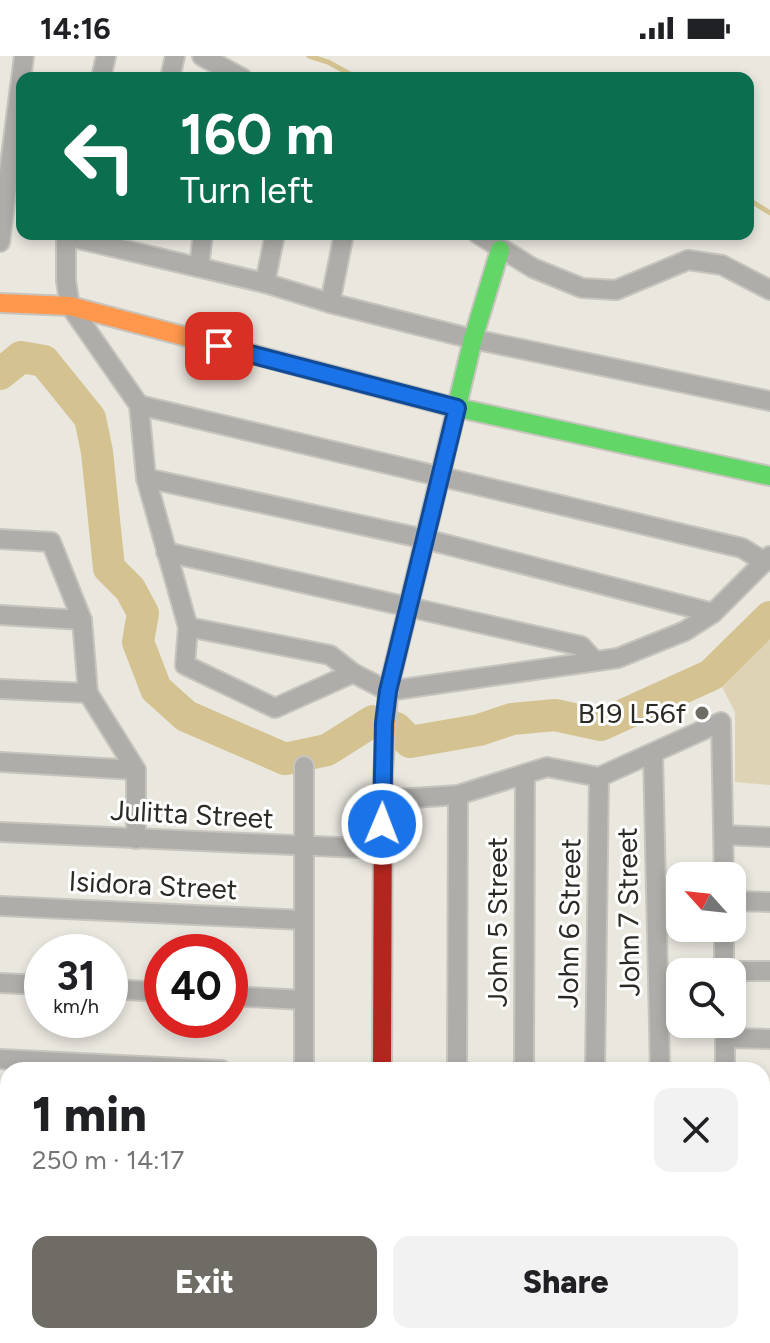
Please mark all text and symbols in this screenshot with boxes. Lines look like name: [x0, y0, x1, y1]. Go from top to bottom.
text: 14:16: [40, 10, 111, 47]
text: 160 m: [180, 101, 335, 168]
icon: left: [48, 104, 152, 208]
text: Turn left: [180, 169, 314, 212]
pin: [185, 312, 253, 380]
icon: arrive: [197, 324, 241, 368]
place label: B19 L56f: [578, 696, 687, 730]
marker: B19 L56f: [693, 704, 711, 722]
position arrow: [340, 782, 424, 866]
street label: Julitta Street: [110, 793, 274, 835]
street label: John 7 Street: [610, 827, 646, 997]
street label: John 5 Street: [480, 837, 514, 1007]
street label: John 6 Street: [551, 838, 587, 1008]
north arrow: [666, 862, 746, 942]
map controls: [666, 862, 746, 1038]
street label: Isidora Street: [68, 864, 238, 906]
speed limit sign: 40: [144, 934, 248, 1038]
text: 31: [56, 952, 96, 1000]
button: search: [666, 958, 746, 1038]
text: km/h: [53, 994, 99, 1018]
text: 1 min: [32, 1085, 147, 1143]
button: close: [654, 1088, 738, 1172]
text: 250 m · 14:17: [32, 1144, 184, 1176]
button: Exit: [32, 1236, 377, 1328]
button: Share: [393, 1236, 738, 1328]

